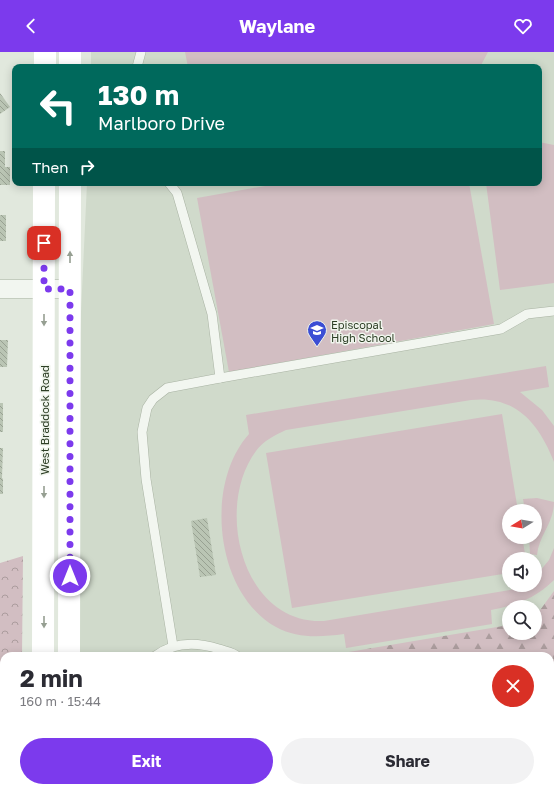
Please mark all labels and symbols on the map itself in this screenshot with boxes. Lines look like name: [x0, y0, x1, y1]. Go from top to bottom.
pin: [27, 226, 61, 260]
one-way arrow: [67, 250, 73, 263]
one-way arrow: [41, 314, 47, 327]
place label: Episcopal High School: [331, 318, 396, 344]
school or university icon: Episcopal High School: [306, 319, 328, 347]
street label: West Braddock Road: [38, 365, 51, 475]
one-way arrow: [41, 486, 47, 499]
north arrow: [502, 504, 542, 544]
position arrow: [49, 555, 91, 597]
one-way arrow: [41, 616, 47, 629]

